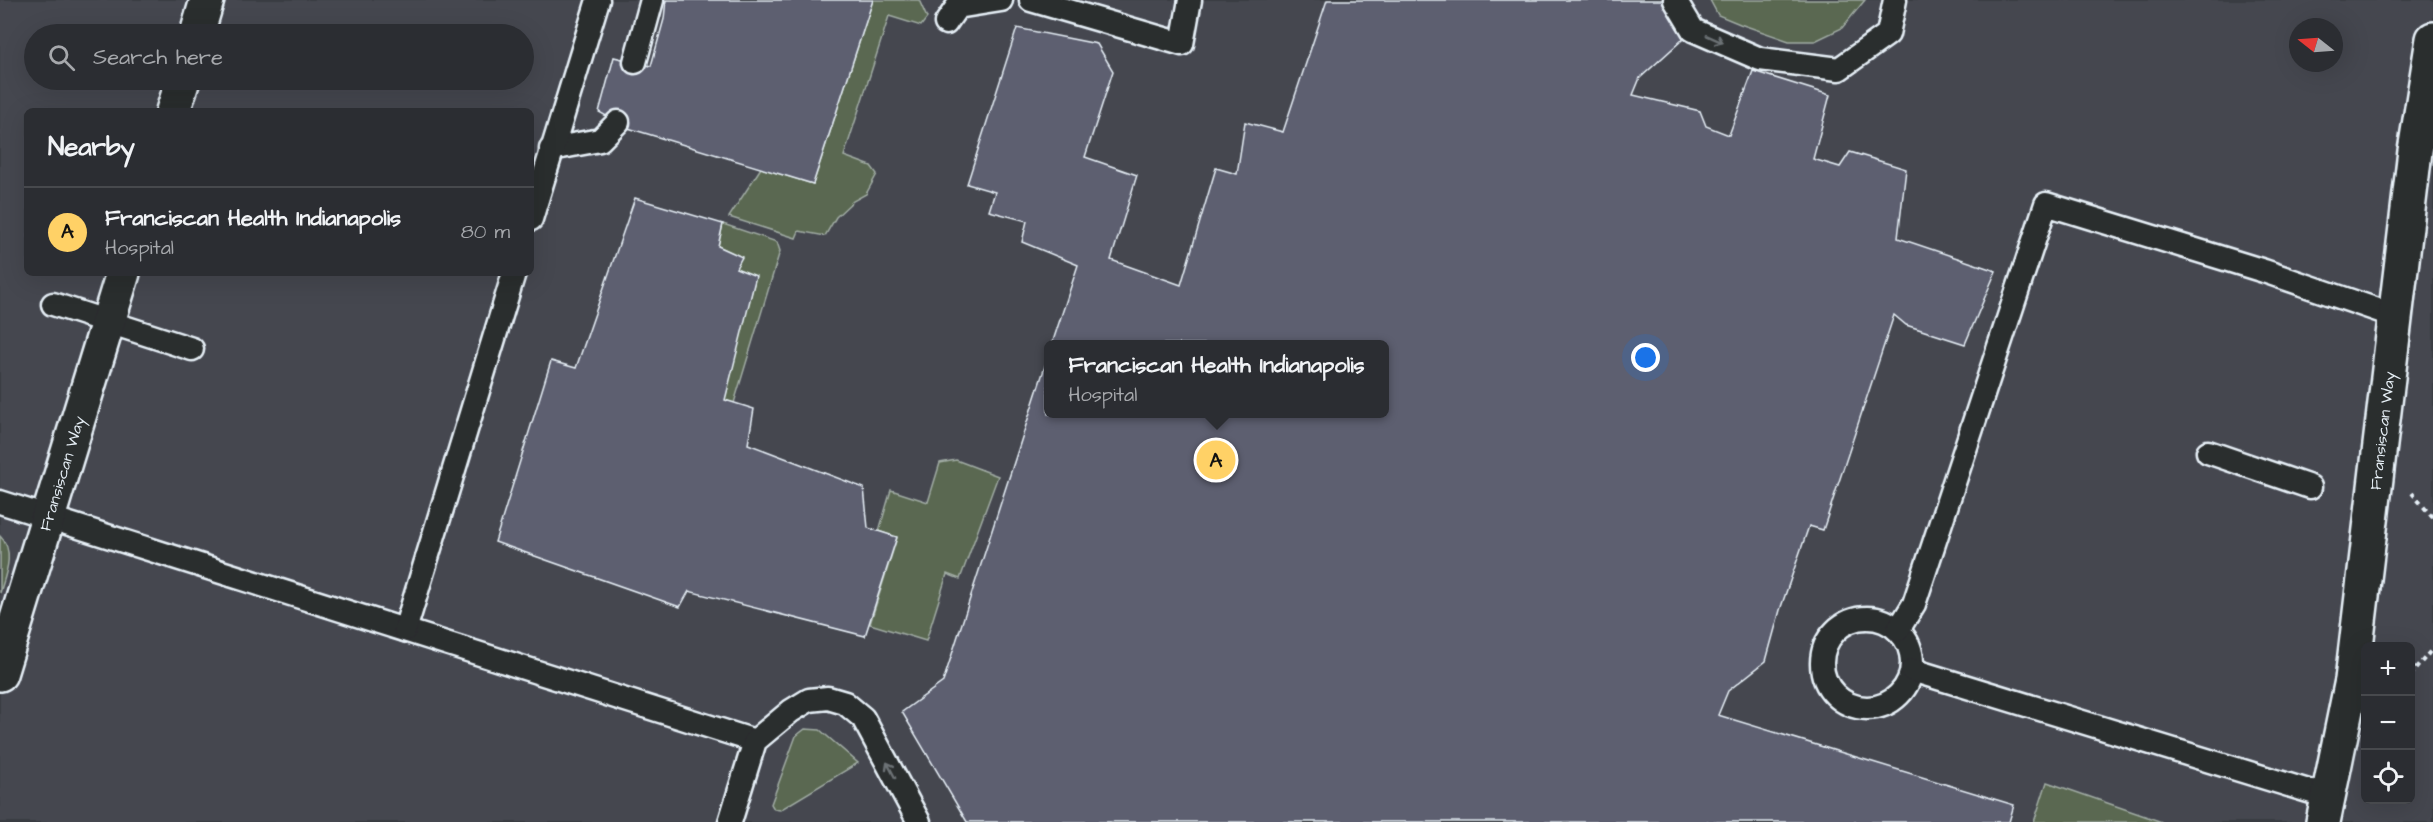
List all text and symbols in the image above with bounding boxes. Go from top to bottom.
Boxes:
north arrow [2289,18,2343,72]
search box [24,24,534,90]
one-way arrow [1705,34,1723,46]
icon: search [45,41,78,74]
text: Search here [93,42,223,73]
text: Nearby [48,129,135,165]
text: Franciscan Health Indianapolis [105,203,401,234]
text: A [61,218,74,246]
text: 80 m [461,218,510,246]
text: Hospital [105,234,174,262]
popup [1044,340,1389,418]
your location [1631,343,1660,372]
text: Franciscan Health Indianapolis [1068,350,1365,381]
street label: Fransiscan Way [2365,370,2402,491]
text: Hospital [1068,381,1137,409]
street label: Fransiscan Way [35,413,92,534]
pin: A [1196,438,1236,482]
map controls [2361,642,2415,804]
button: + [2361,642,2415,696]
button: − [2361,696,2415,750]
button: locate [2361,750,2415,804]
one-way arrow [885,762,896,780]

